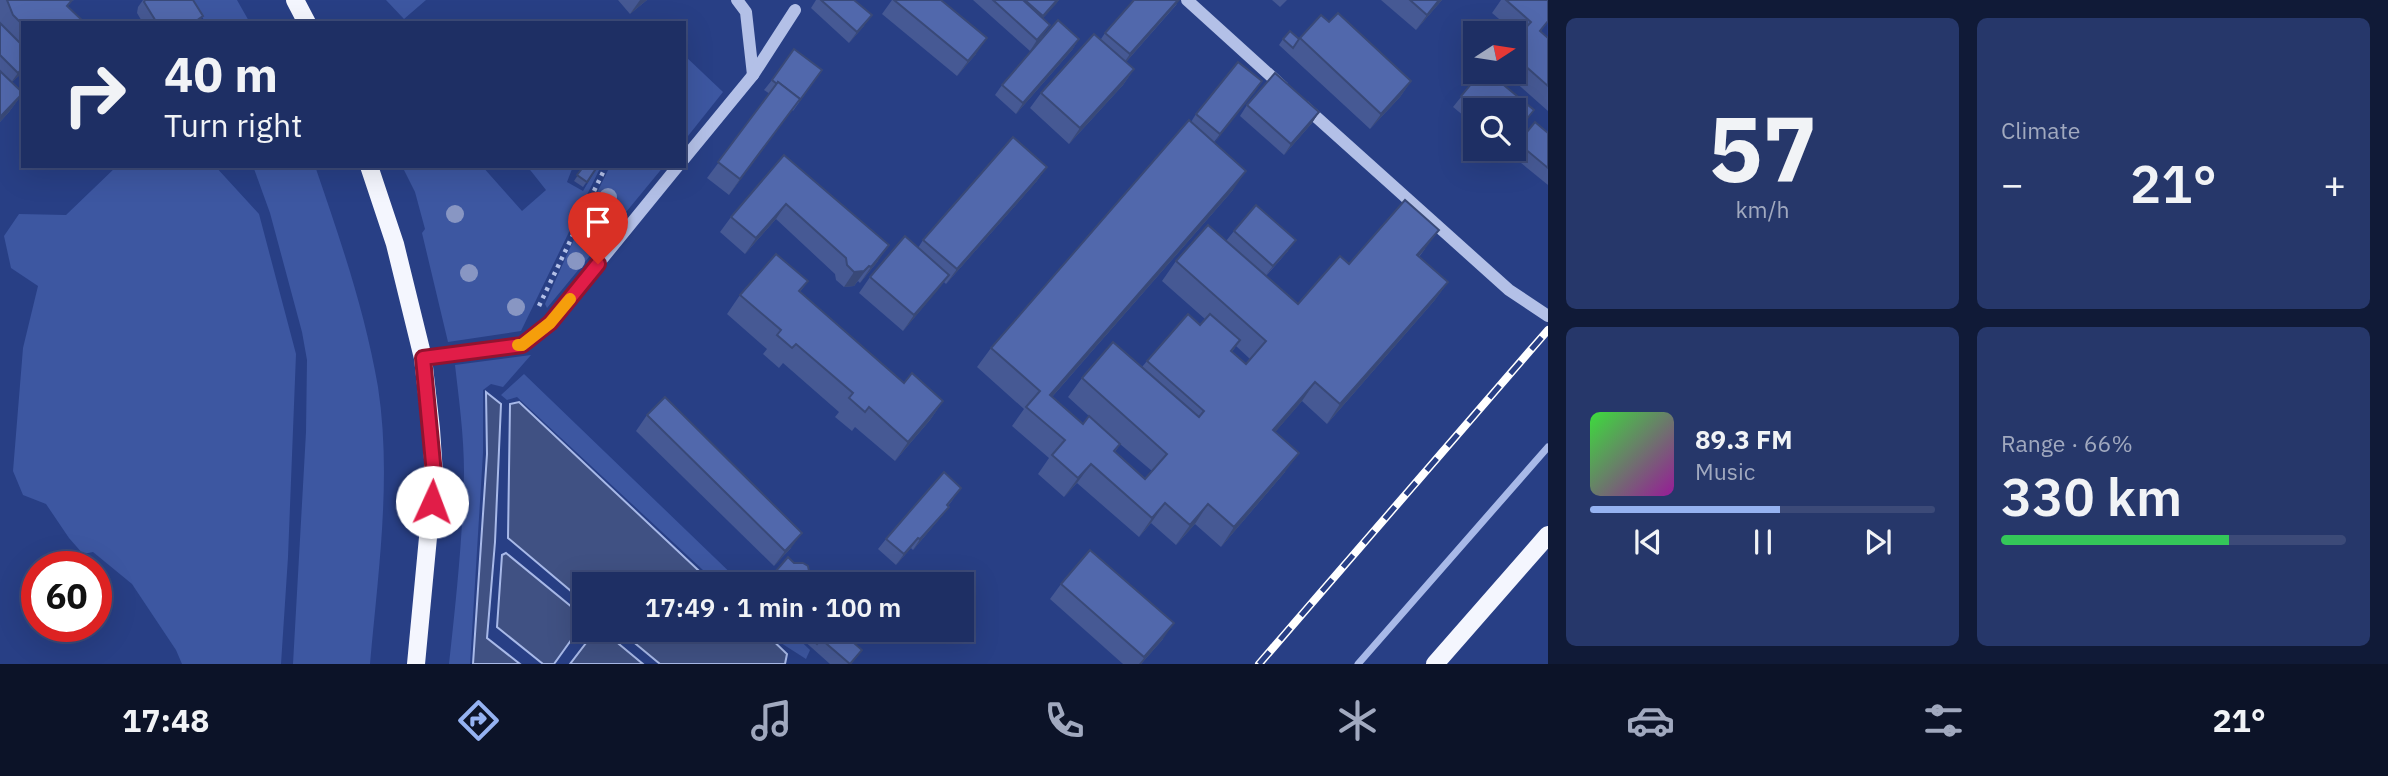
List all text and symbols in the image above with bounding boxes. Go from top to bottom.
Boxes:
north arrow [1463,21,1526,84]
map controls [1463,21,1526,161]
text: 40 m [164,42,278,105]
icon: right [49,49,140,140]
text: 57 [1708,89,1817,207]
button: search [1463,98,1526,161]
text: Turn right [164,104,302,146]
text: Climate [2001,115,2080,145]
text: 21° [2130,150,2217,217]
text: − [2001,159,2024,208]
text: + [2323,159,2346,208]
pin [568,192,628,264]
text: km/h [1735,194,1790,224]
icon: arrive [579,203,617,241]
text: 89.3 FM [1695,422,1793,456]
text: Range · 66% [2001,428,2133,458]
text: Music [1695,456,1755,486]
text: 330 km [2001,463,2182,530]
position arrow [395,465,469,539]
icon: previous [1629,523,1667,561]
icon: pause [1744,523,1782,561]
icon: next [1859,523,1897,561]
speed limit sign: 60 [21,551,112,642]
text: 17:49 · 1 min · 100 m [645,590,901,624]
icon: directions [454,696,503,745]
icon: music [747,696,796,745]
icon: phone [1040,696,1089,745]
icon: climate [1333,696,1382,745]
icon: car [1626,696,1675,745]
icon: filters [1919,696,1968,745]
text: 17:48 [122,699,209,741]
text: 21° [2212,699,2266,741]

